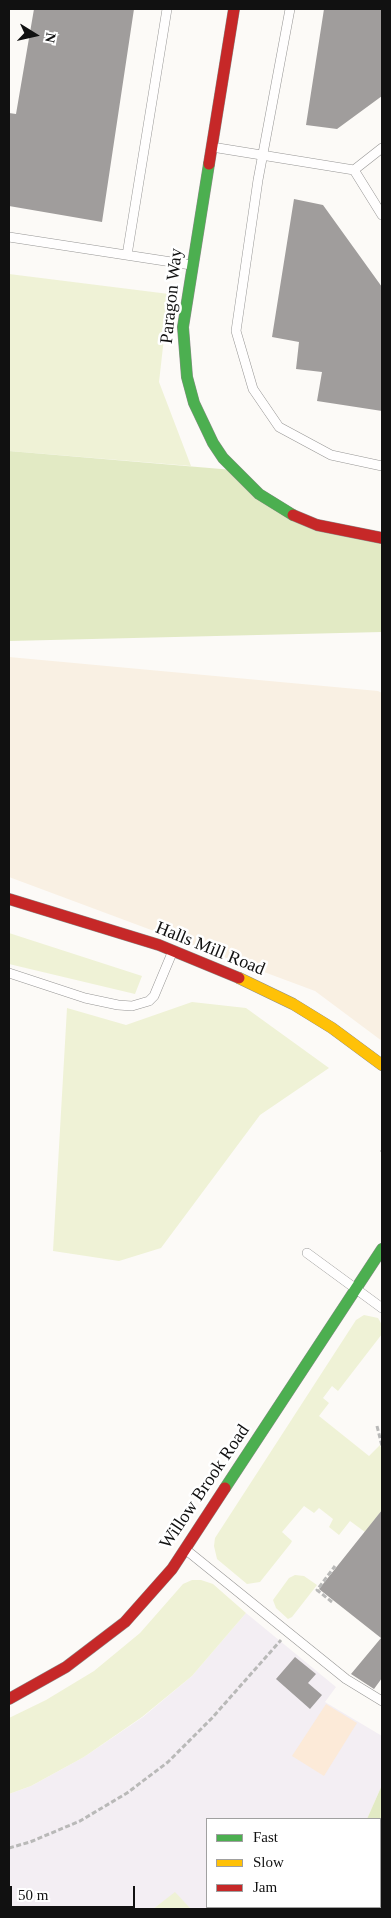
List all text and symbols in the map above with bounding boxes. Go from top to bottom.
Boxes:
north arrow [10,10,60,60]
text: N [42,31,59,44]
street label: Paragon Way [156,247,188,345]
street label: Halls Mill Road [152,917,268,981]
street label: Willow Brook Road [155,1421,255,1553]
legend [206,1818,381,1908]
text: Fast [253,1829,278,1845]
text: Slow [253,1854,284,1870]
scale bar [12,1876,138,1908]
text: Jam [253,1879,277,1895]
text: 50 m [18,1887,48,1903]

